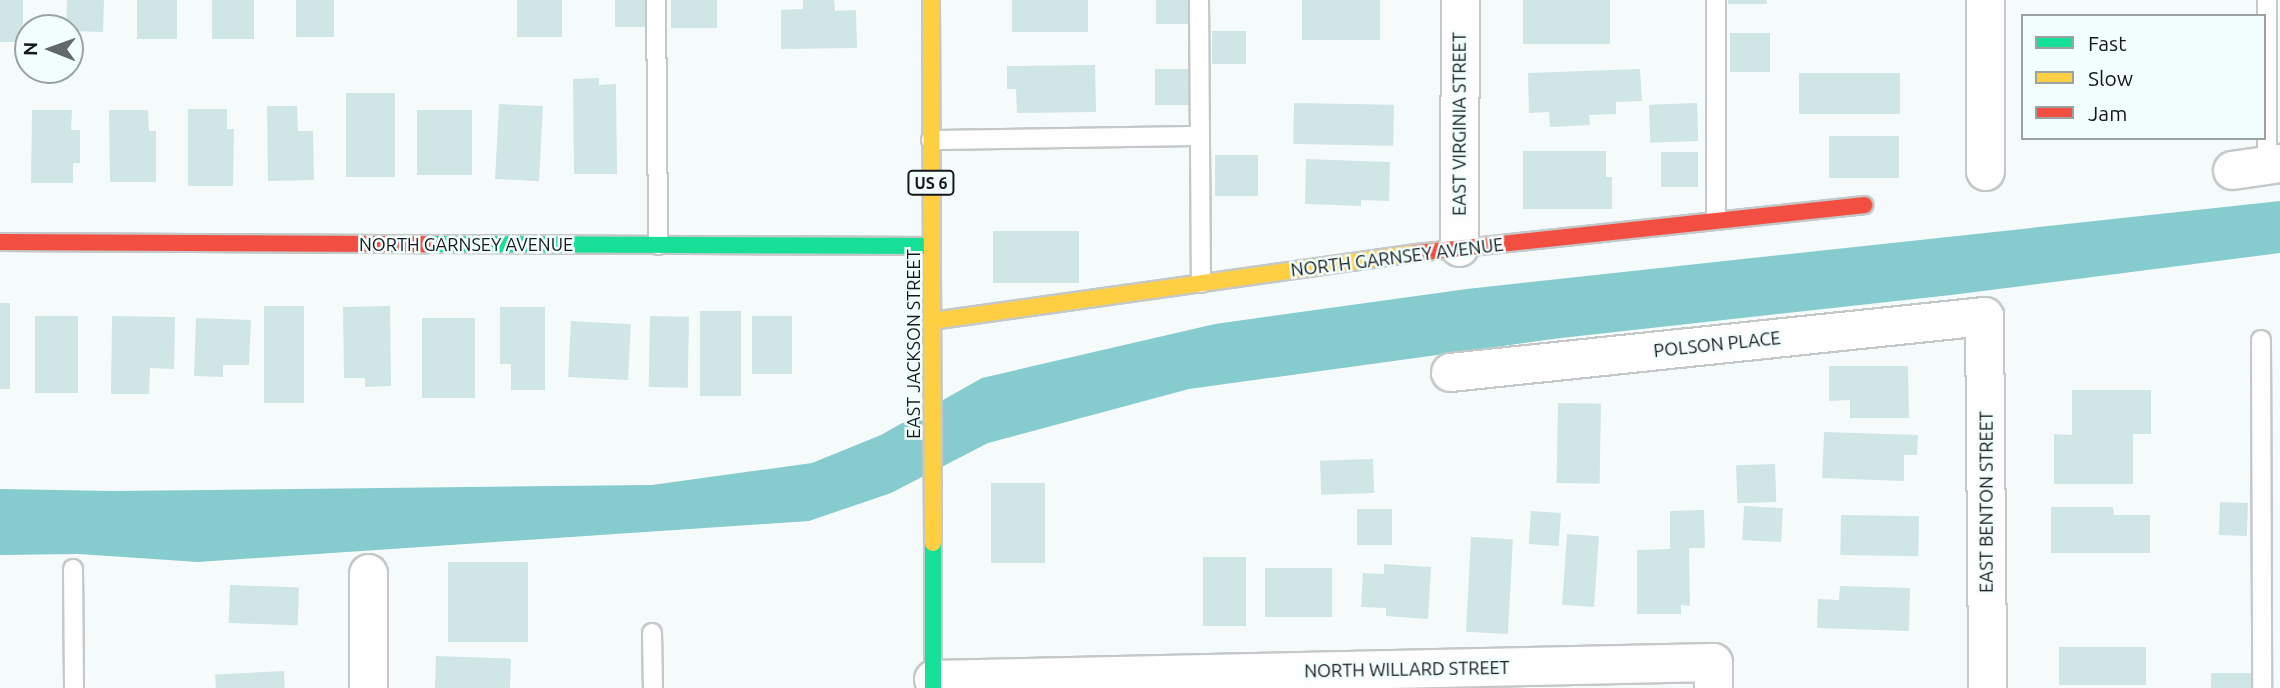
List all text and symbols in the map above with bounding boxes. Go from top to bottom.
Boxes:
north arrow [14,14,84,84]
legend [2021,14,2266,140]
text: Fast [2088,31,2126,55]
street label: EAST VIRGINIA STREET [1448,32,1470,216]
text: N [19,41,41,56]
text: Slow [2088,66,2133,90]
text: Jam [2088,101,2127,125]
road number: US 6 [906,170,956,196]
street label: NORTH GARNSEY AVENUE [359,233,573,255]
street label: NORTH GARNSEY AVENUE [1289,233,1505,281]
street label: EAST JACKSON STREET [902,249,924,439]
street label: POLSON PLACE [1652,327,1782,361]
street label: EAST BENTON STREET [1975,411,1997,593]
street label: NORTH WILLARD STREET [1304,656,1510,682]

